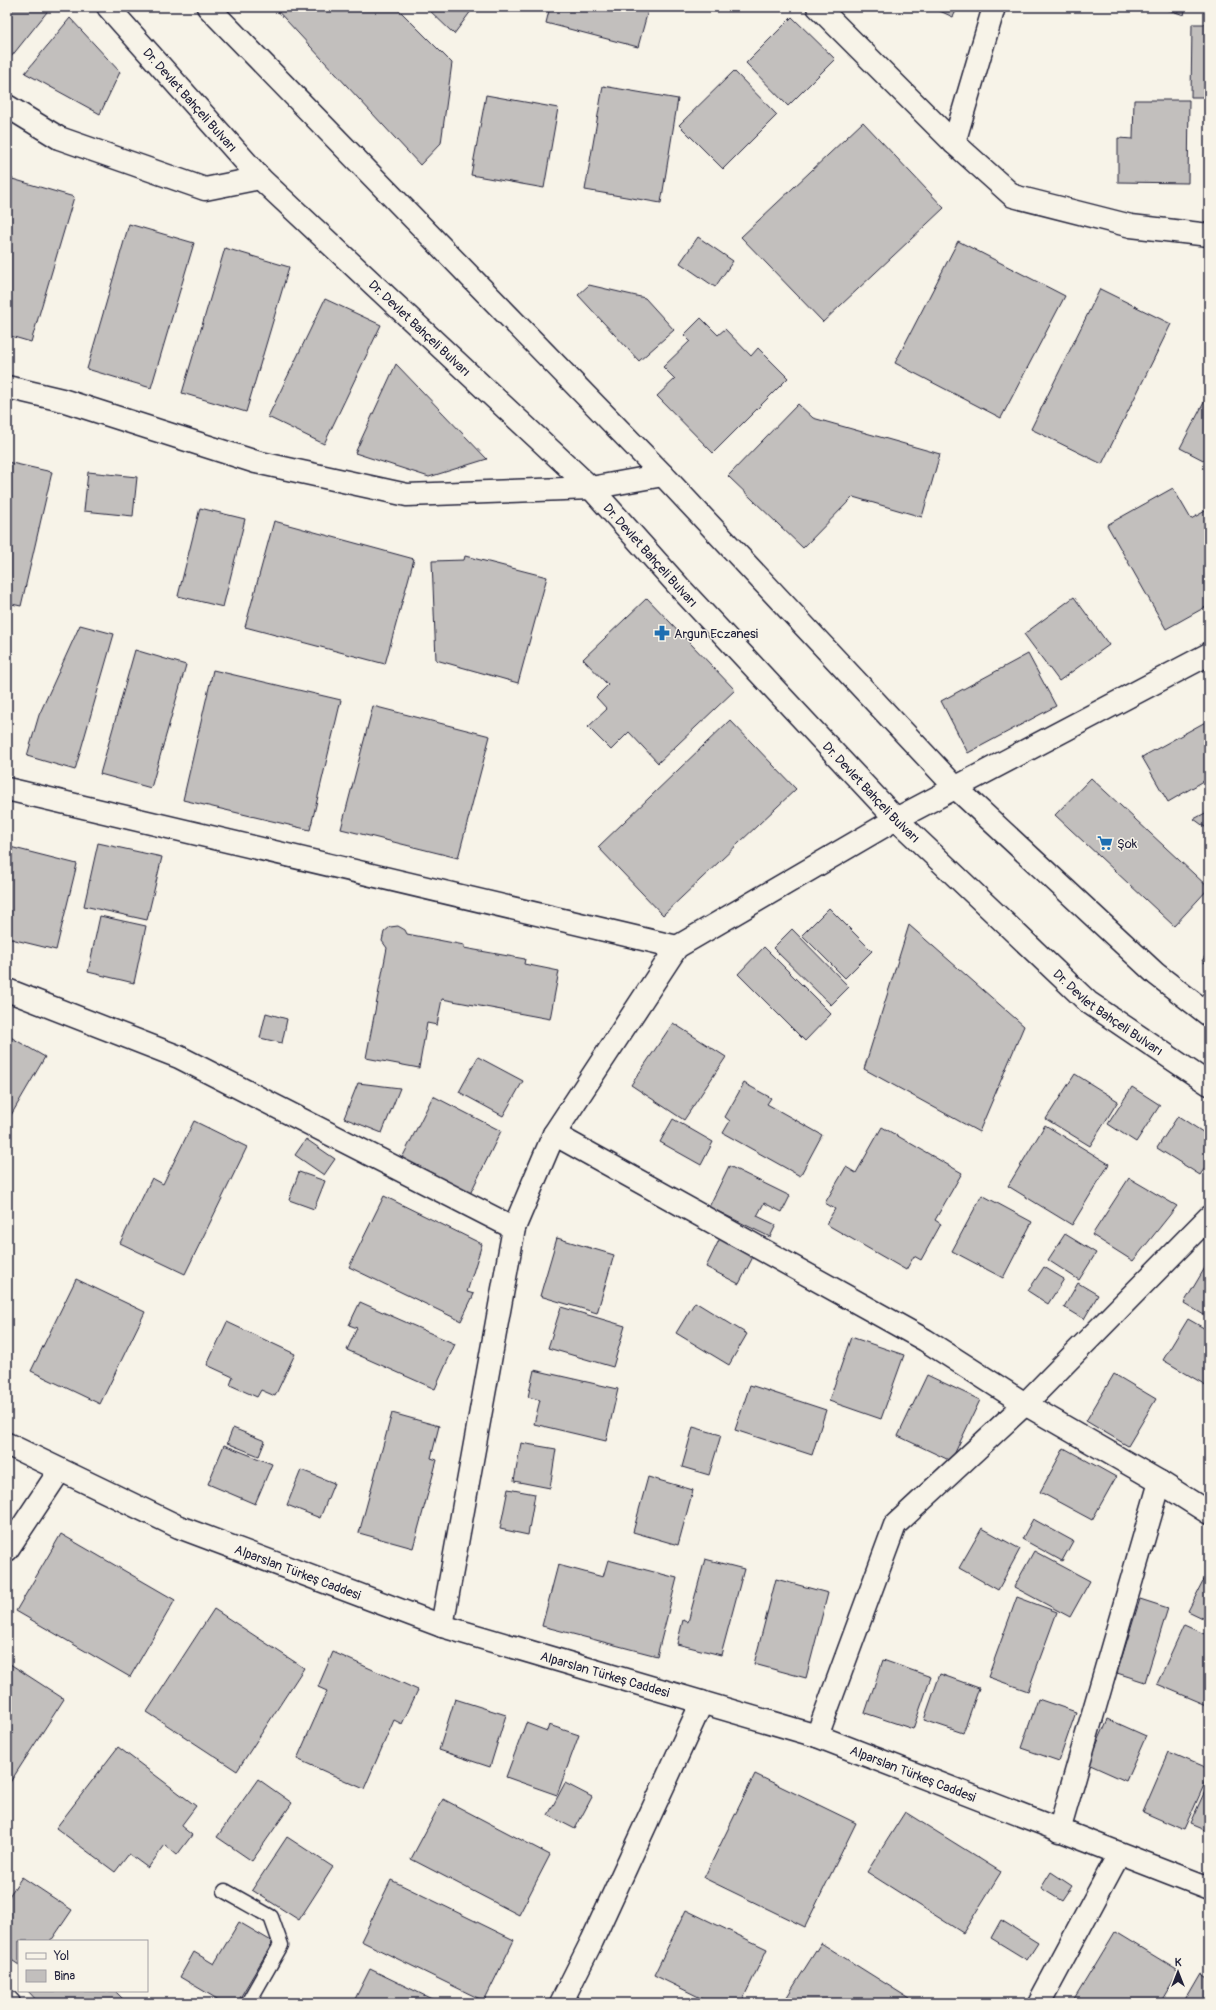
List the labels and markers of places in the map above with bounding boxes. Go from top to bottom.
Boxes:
pharmacy icon: Argun Eczanesi [653,624,671,642]
place label: Argun Eczanesi [674,626,758,642]
supermarket icon: Şok [1096,834,1114,852]
place label: Şok [1117,836,1138,852]

